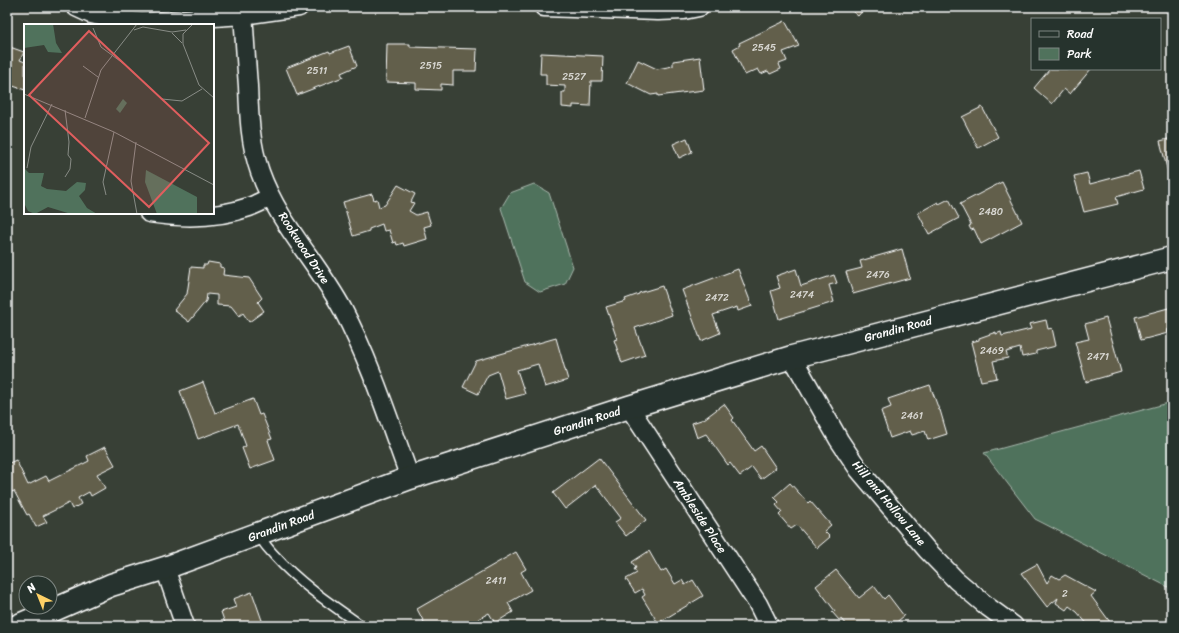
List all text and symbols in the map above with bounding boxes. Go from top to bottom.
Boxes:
legend [1031,18,1161,70]
text: Road [1067,23,1094,45]
inset map [24,24,214,214]
house number: 2545 [752,39,776,57]
text: Park [1067,43,1092,65]
house number: 2515 [420,57,442,75]
house number: 2511 [307,62,327,80]
house number: 2527 [562,68,587,86]
house number: 2480 [979,203,1003,221]
street label: Rookwood Drive [272,207,336,289]
house number: 2476 [866,266,890,284]
house number: 2474 [790,286,814,304]
house number: 2472 [705,289,729,307]
street label: Grandin Road [861,309,935,349]
house number: 2469 [980,342,1004,360]
house number: 2471 [1087,348,1109,366]
street label: Grandin Road [550,400,624,442]
house number: 2461 [901,407,923,425]
street label: Hill and Hollow Lane [846,455,932,551]
street label: Ambleside Place [667,473,733,558]
street label: Grandin Road [244,504,318,548]
house number: 2411 [486,572,506,590]
north arrow [18,575,58,615]
text: N [22,578,41,598]
house number: 2 [1062,585,1068,603]

